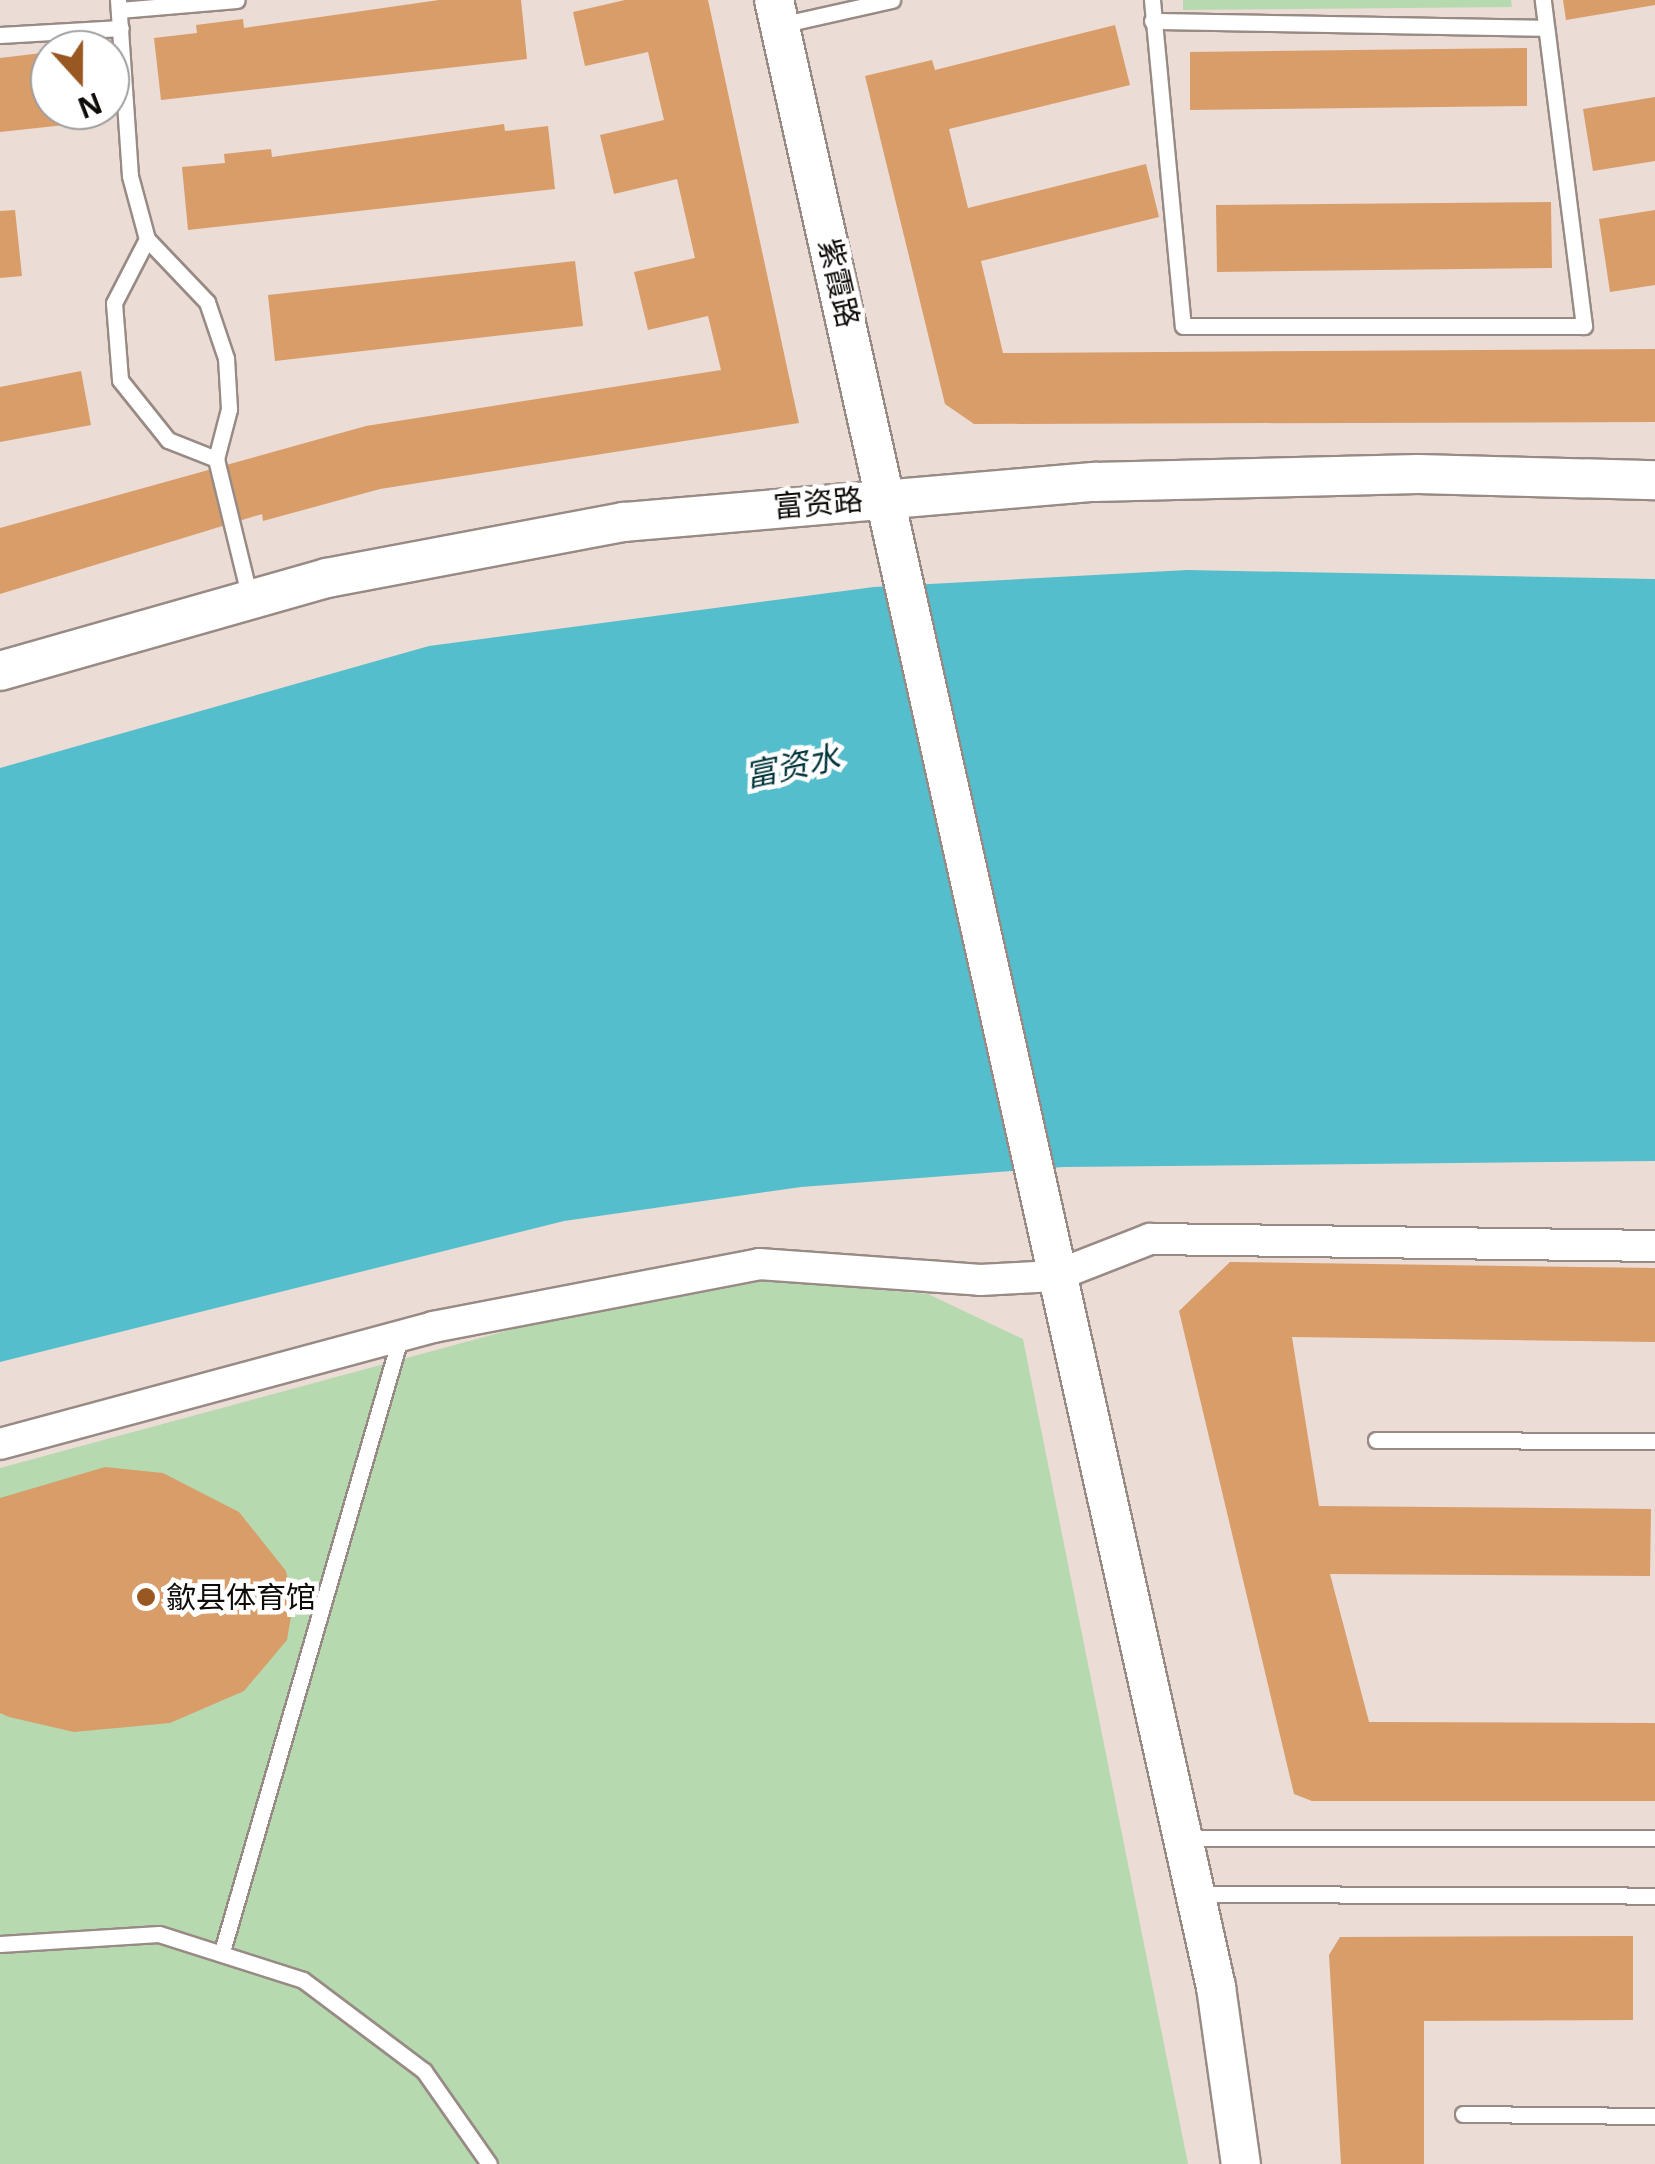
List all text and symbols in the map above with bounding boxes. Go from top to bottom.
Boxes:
north arrow [30,30,130,130]
text: N [73,84,107,128]
street label: 紫霞路 [811,235,867,331]
street label: 富资路 [772,481,864,525]
water label: 富资水 [741,737,843,795]
place label: 歙县体育馆 [166,1579,316,1615]
marker: 歙县体育馆 [135,1586,157,1608]

